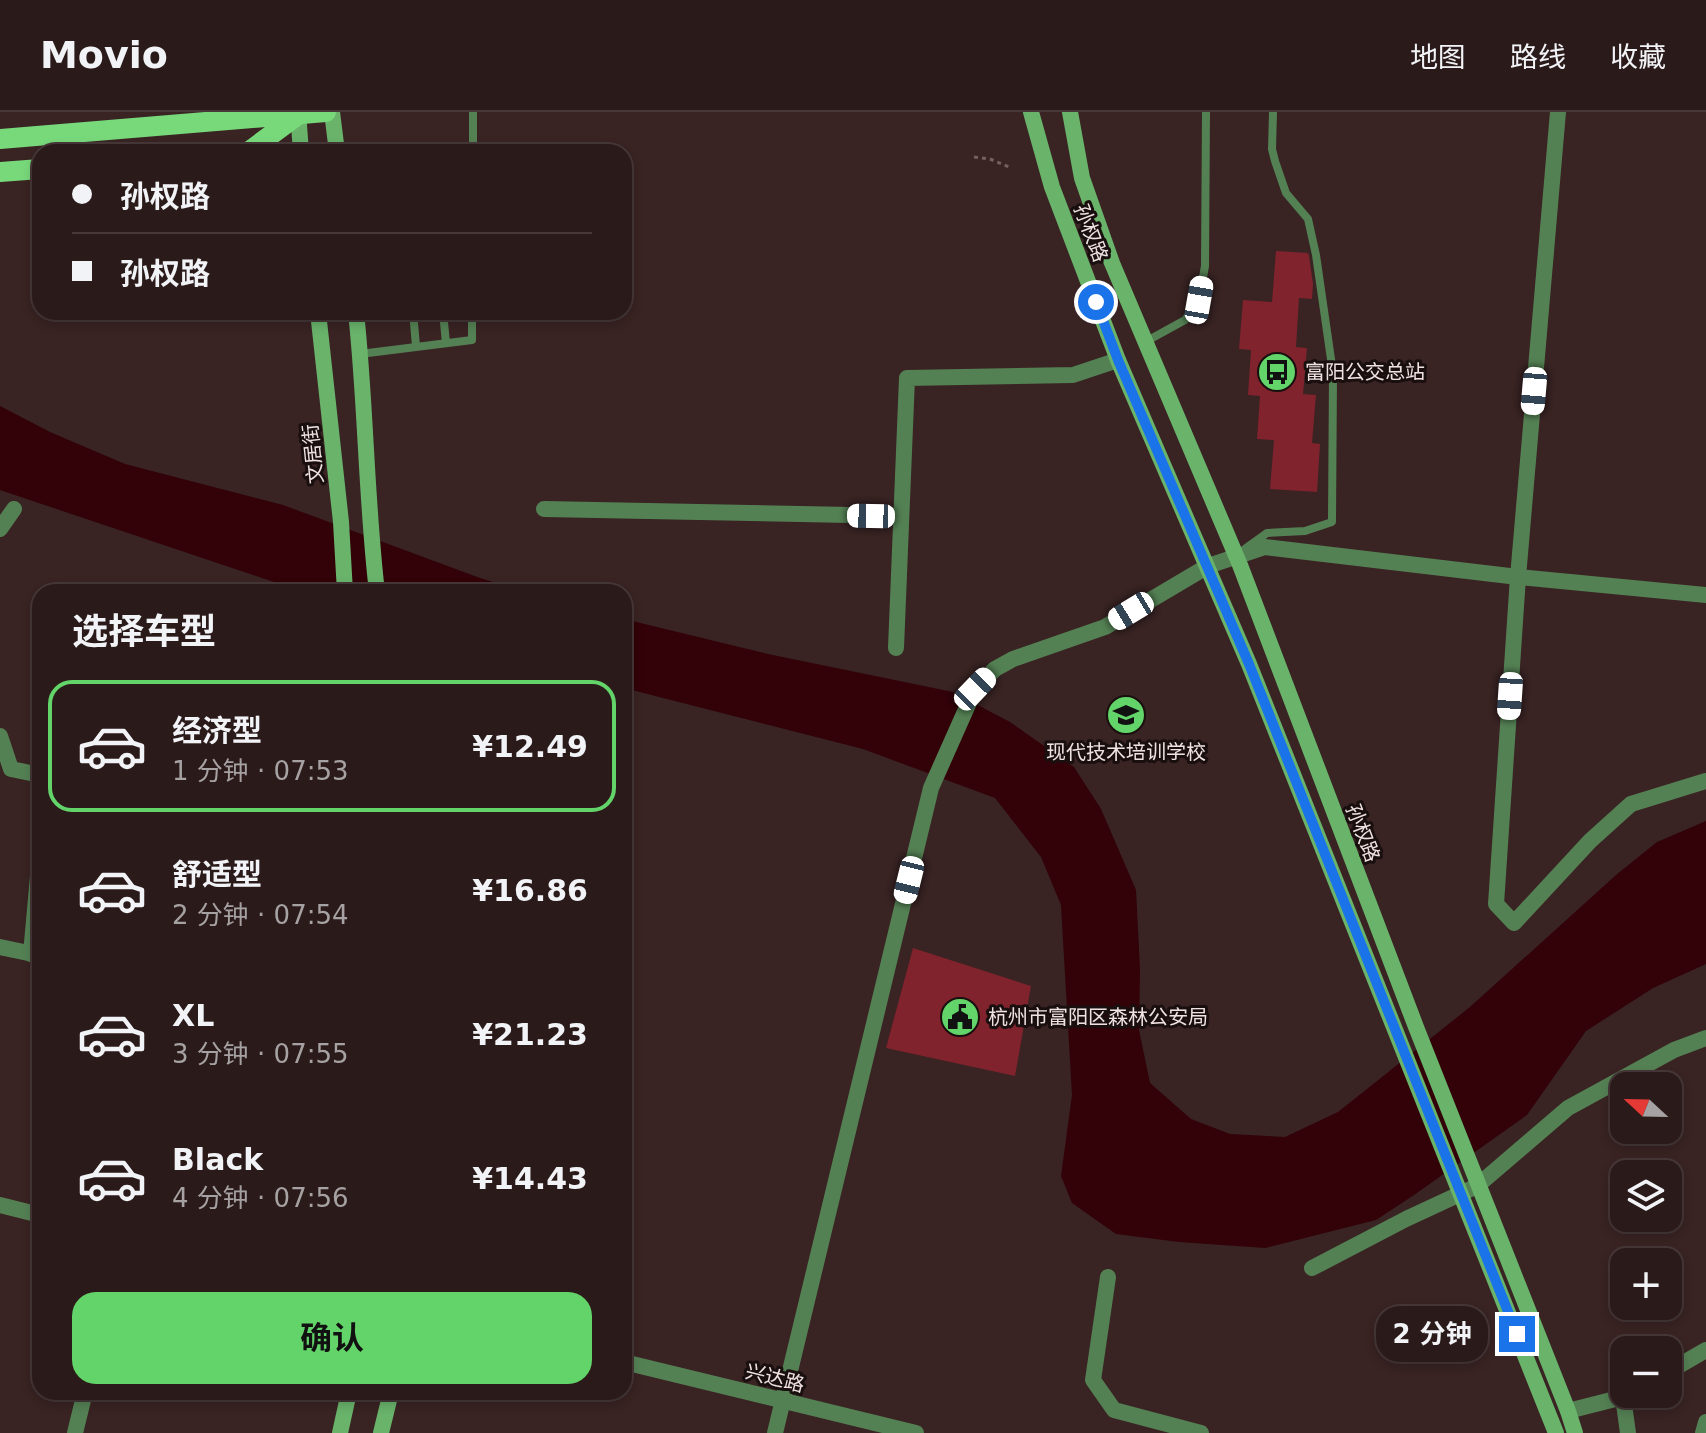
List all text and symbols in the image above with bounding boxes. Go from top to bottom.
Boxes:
text: Movio [40,33,168,77]
text: 地图 [1410,41,1466,74]
text: 路线 [1510,41,1566,74]
text: 收藏 [1610,41,1666,74]
text: 孙权路 [120,179,210,214]
street label: 孙权路 [1069,201,1113,265]
text: 孙权路 [120,256,210,291]
car [1183,274,1215,326]
route start [1078,284,1114,320]
bus stop icon: 富阳公交总站 [1256,351,1298,393]
place label: 富阳公交总站 [1305,360,1425,384]
car [1520,366,1548,416]
street label: 文居街 [298,423,328,485]
car [847,504,895,528]
car [1104,588,1158,634]
text: 选择车型 [72,611,216,652]
car [950,663,1000,715]
car [1496,671,1524,721]
school or university icon: 现代技术培训学校 [1105,694,1147,736]
icon: car [76,710,148,782]
text: 经济型 [172,713,262,748]
text: ¥12.49 [472,729,588,764]
place label: 现代技术培训学校 [1046,740,1206,764]
text: 1 分钟 · 07:53 [172,756,349,786]
street label: 孙权路 [1341,801,1385,865]
icon: car [76,854,148,926]
car [892,854,926,906]
text: 舒适型 [172,857,262,892]
text: ¥16.86 [472,873,588,908]
text: 2 分钟 · 07:54 [172,900,349,930]
public building icon: 杭州市富阳区森林公安局 [939,996,981,1038]
icon: car [76,998,148,1070]
text: XL [172,998,214,1033]
place label: 杭州市富阳区森林公安局 [988,1005,1208,1029]
text: ¥21.23 [472,1017,588,1052]
text: 3 分钟 · 07:55 [172,1039,349,1069]
north arrow [1610,1072,1682,1144]
map controls [1610,1072,1682,1408]
icon: car [76,1142,148,1214]
text: Black [172,1142,263,1177]
button: layers [1610,1160,1682,1232]
text: ¥14.43 [472,1161,588,1196]
text: 4 分钟 · 07:56 [172,1183,349,1213]
button: + [1610,1248,1682,1320]
button: 确认 [72,1292,592,1384]
callout: 2 分钟 [1377,1306,1489,1362]
route end [1499,1316,1535,1352]
text: 2 分钟 [1392,1319,1472,1349]
button: − [1610,1336,1682,1408]
street label: 兴达路 [743,1359,807,1397]

